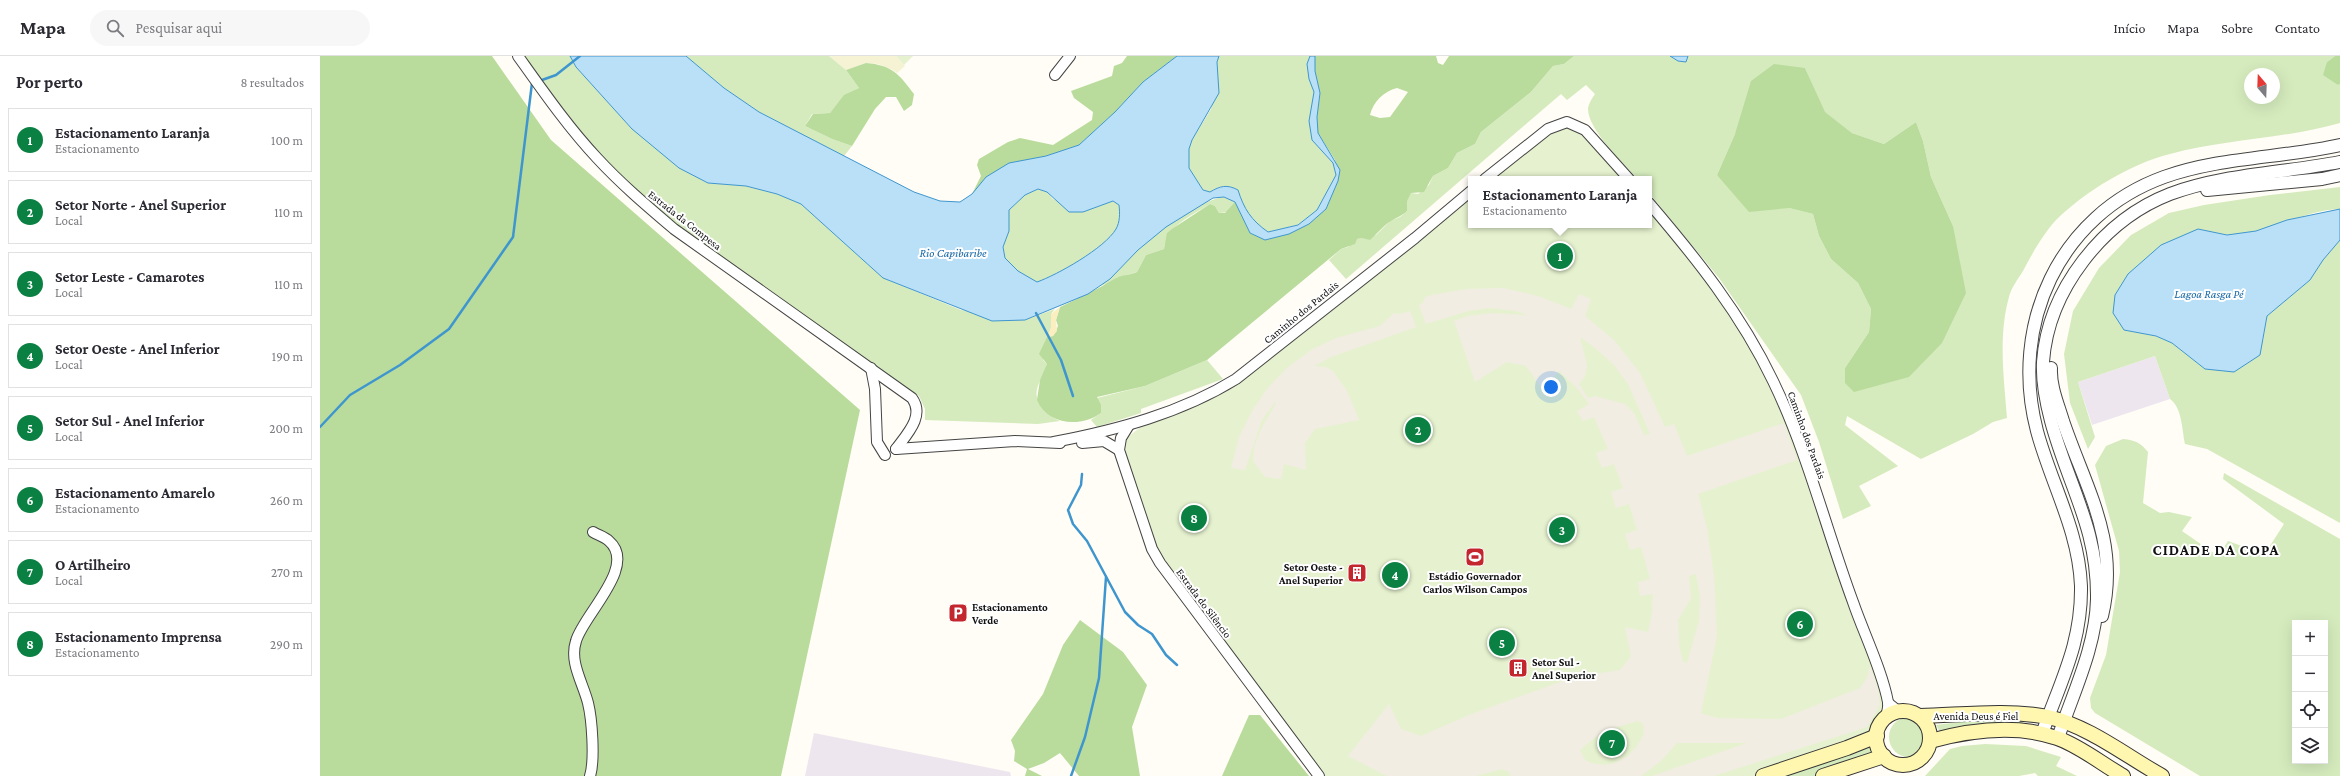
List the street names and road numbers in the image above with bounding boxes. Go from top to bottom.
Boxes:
street label: Estrada da Compesa [645,188,724,253]
street label: Caminho dos Pardais [1261,278,1341,346]
street label: Caminho dos Pardais [1786,390,1828,480]
street label: Estrada do Silêncio [1174,566,1234,640]
street label: Avenida Deus é Fiel [1934,710,2019,722]

